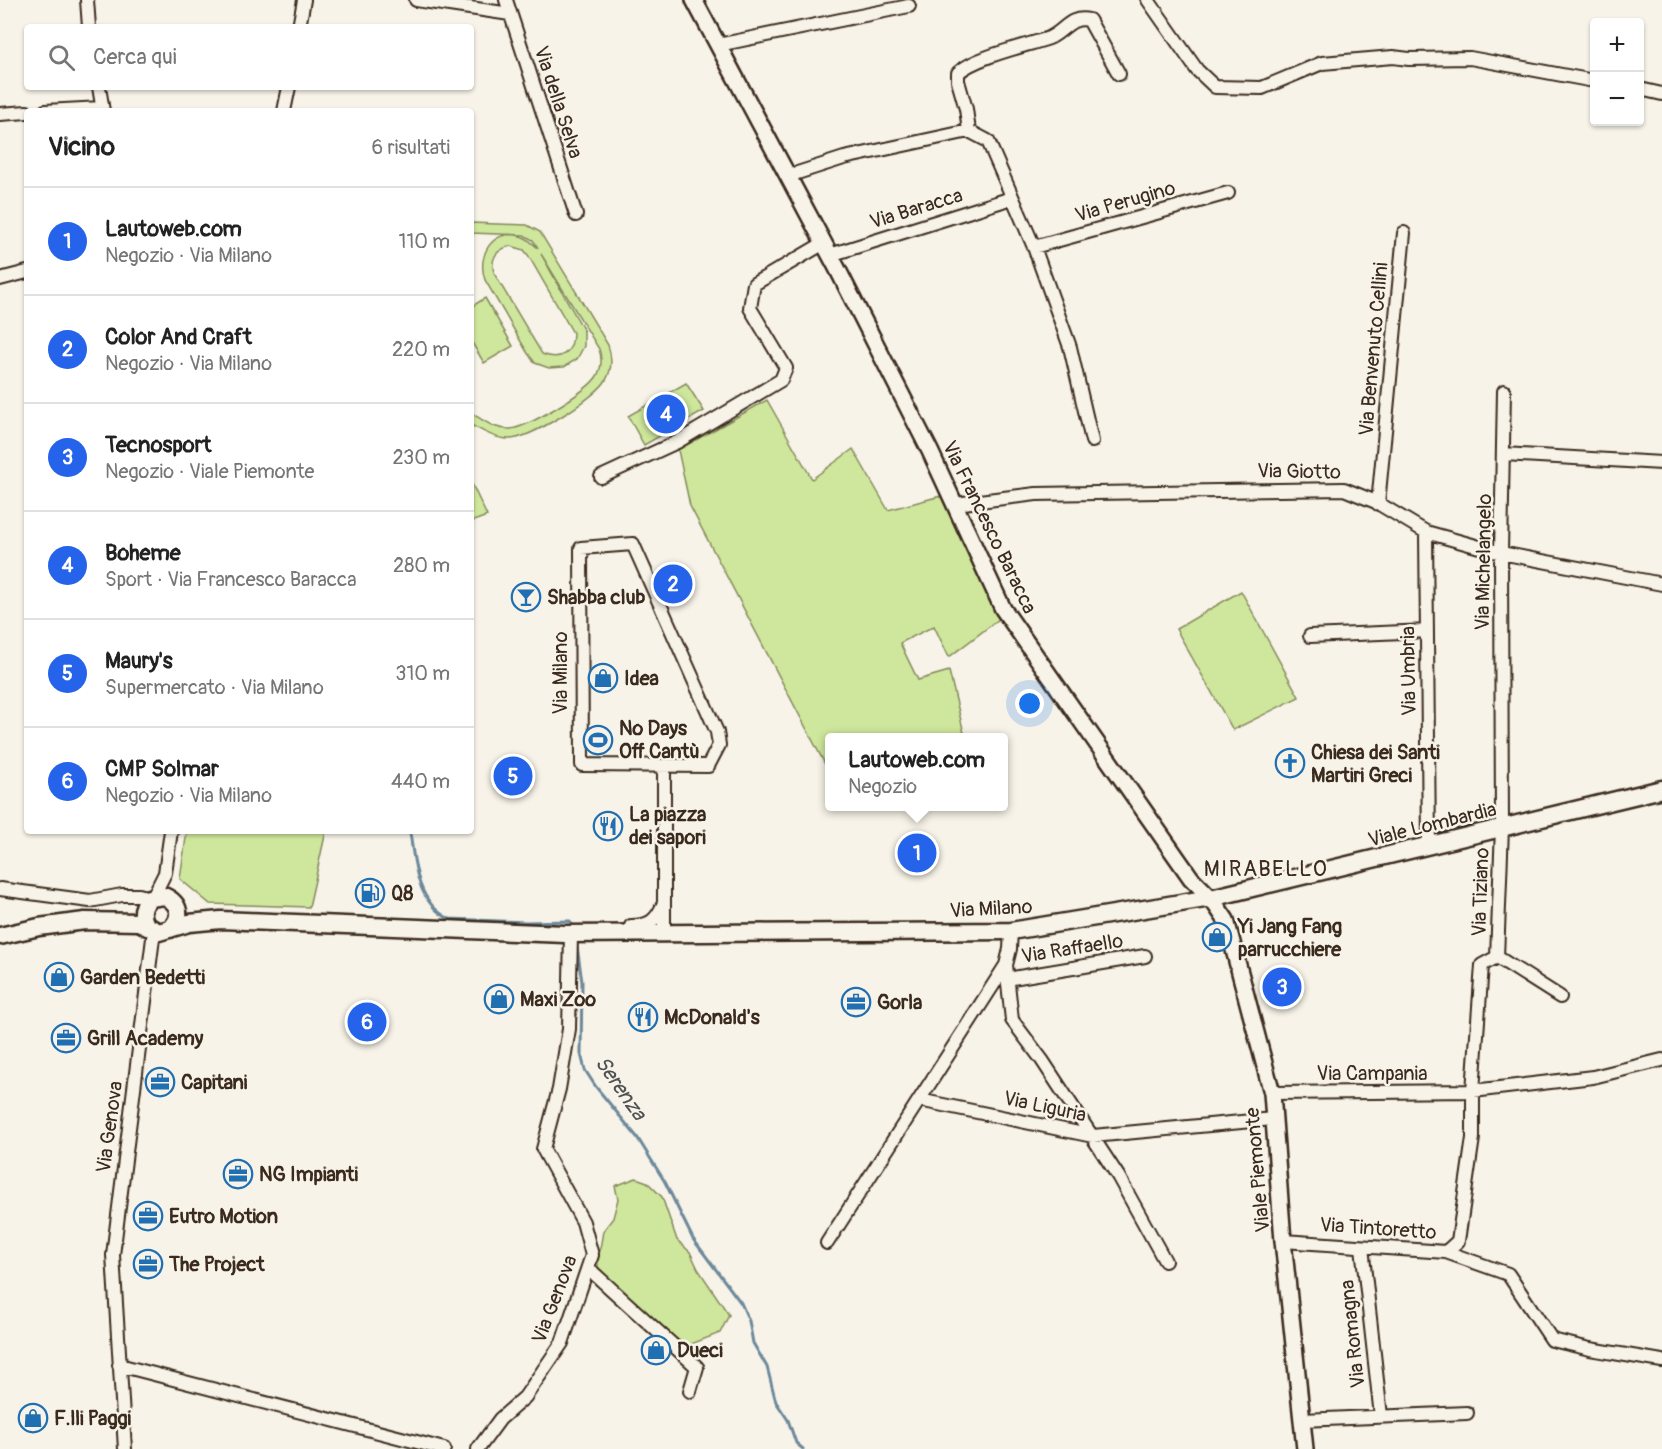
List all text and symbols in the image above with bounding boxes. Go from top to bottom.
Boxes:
map controls [1590,18,1644,126]
button: + [1590,18,1644,72]
search box [24,24,474,90]
icon: search [45,41,78,74]
text: Cerca qui [93,43,177,71]
street label: Via della Selva [529,43,588,162]
button: − [1590,72,1644,126]
text: Vicino [48,131,115,163]
text: 6 risultati [372,135,450,160]
street label: Via Perugino [1072,175,1178,228]
street label: Via Baracca [867,183,966,234]
text: Lautoweb.com [105,215,242,243]
text: 1 [64,229,71,254]
text: 110 m [399,229,450,254]
text: Negozio · Via Milano [105,243,272,268]
street label: Via Benvenuto Cellini [1353,261,1394,437]
text: Color And Craft [105,323,252,351]
text: 2 [62,337,73,362]
text: 220 m [392,337,450,362]
text: Negozio · Via Milano [105,351,272,376]
pin: 4 [646,392,686,436]
text: Tecnosport [105,431,211,459]
street label: Via Francesco Baracca [937,437,1042,618]
text: 3 [62,445,73,470]
text: 230 m [393,445,450,470]
street label: Via Giotto [1257,458,1341,485]
text: Negozio · Viale Piemonte [105,459,314,484]
street label: Via Michelangelo [1470,493,1497,631]
text: Boheme [105,539,181,567]
text: 4 [62,553,73,578]
text: 280 m [393,553,450,578]
pin: 2 [654,562,692,606]
text: Sport · Via Francesco Baracca [105,567,356,592]
bar icon: Shabba club [510,581,542,613]
place label: Shabba club [547,585,646,610]
street label: Via Umbria [1395,626,1422,716]
street label: Via Milano [548,631,573,715]
text: Maury's [105,647,173,675]
text: 5 [62,661,73,686]
text: 310 m [395,661,450,686]
shop icon: Idea [587,662,619,694]
place label: Idea [624,666,659,691]
text: Supermercato · Via Milano [105,675,324,700]
your location [1015,689,1044,718]
place label: No Days Off Cantù [619,716,700,764]
sports icon: No Days Off Cantù [582,724,614,756]
popup [825,733,1008,811]
place label: Chiesa dei Santi Martiri Greci [1311,740,1440,788]
text: Lautoweb.com [848,746,985,774]
church icon: Chiesa dei Santi Martiri Greci [1274,747,1306,779]
pin: 5 [494,754,532,798]
text: CMP Solmar [105,755,219,783]
text: 6 [62,769,73,794]
text: 440 m [391,769,450,794]
text: Negozio [848,774,917,799]
text: Negozio · Via Milano [105,783,272,808]
street label: Viale Lombardia [1365,796,1499,853]
place label: La piazza dei sapori [629,802,706,850]
restaurant icon: La piazza dei sapori [592,810,624,842]
pin: 1 [898,830,936,876]
street label: Via Tiziano [1466,847,1495,937]
district label: MIRABELLO [1204,855,1328,883]
fuel station icon: Q8 [354,877,386,909]
place label: Q8 [391,881,413,906]
street label: Via Milano [949,894,1033,923]
place label: Yi Jang Fang parrucchiere [1237,914,1342,962]
shop icon: Yi Jang Fang parrucchiere [1201,921,1233,953]
street label: Via Raffaello [1019,928,1125,969]
shop icon: Garden Bedetti [43,961,75,993]
pin: 3 [1262,964,1302,1010]
place label: Garden Bedetti [80,965,206,990]
shop icon: Maxi Zoo [483,983,515,1015]
office icon: Gorla [840,986,872,1018]
place label: Maxi Zoo [520,987,596,1012]
place label: Gorla [877,990,922,1015]
pin: 6 [348,1000,386,1044]
restaurant icon: McDonald's [627,1001,659,1033]
place label: McDonald's [664,1005,760,1030]
office icon: Grill Academy [50,1022,82,1054]
place label: Grill Academy [87,1026,204,1051]
water label: Serenza [589,1051,653,1127]
street label: Via Campania [1317,1061,1427,1086]
office icon: Capitani [144,1066,176,1098]
place label: Capitani [181,1070,248,1095]
street label: Via Genova [91,1079,128,1175]
street label: Via Liguria [1001,1086,1089,1127]
street label: Viale Piemonte [1240,1106,1275,1234]
office icon: NG Impianti [222,1158,254,1190]
place label: NG Impianti [259,1162,358,1187]
office icon: Eutro Motion [132,1200,164,1232]
place label: Eutro Motion [169,1204,278,1229]
street label: Via Tintoretto [1319,1212,1437,1245]
office icon: The Project [132,1248,164,1280]
street label: Via Genova [526,1251,583,1347]
place label: The Project [168,1252,265,1277]
street label: Via Romagna [1334,1279,1371,1389]
shop icon: Dueci [640,1334,672,1366]
place label: Dueci [677,1338,723,1363]
shop icon: F.lli Paggi [17,1402,49,1434]
place label: F.lli Paggi [54,1406,131,1431]

